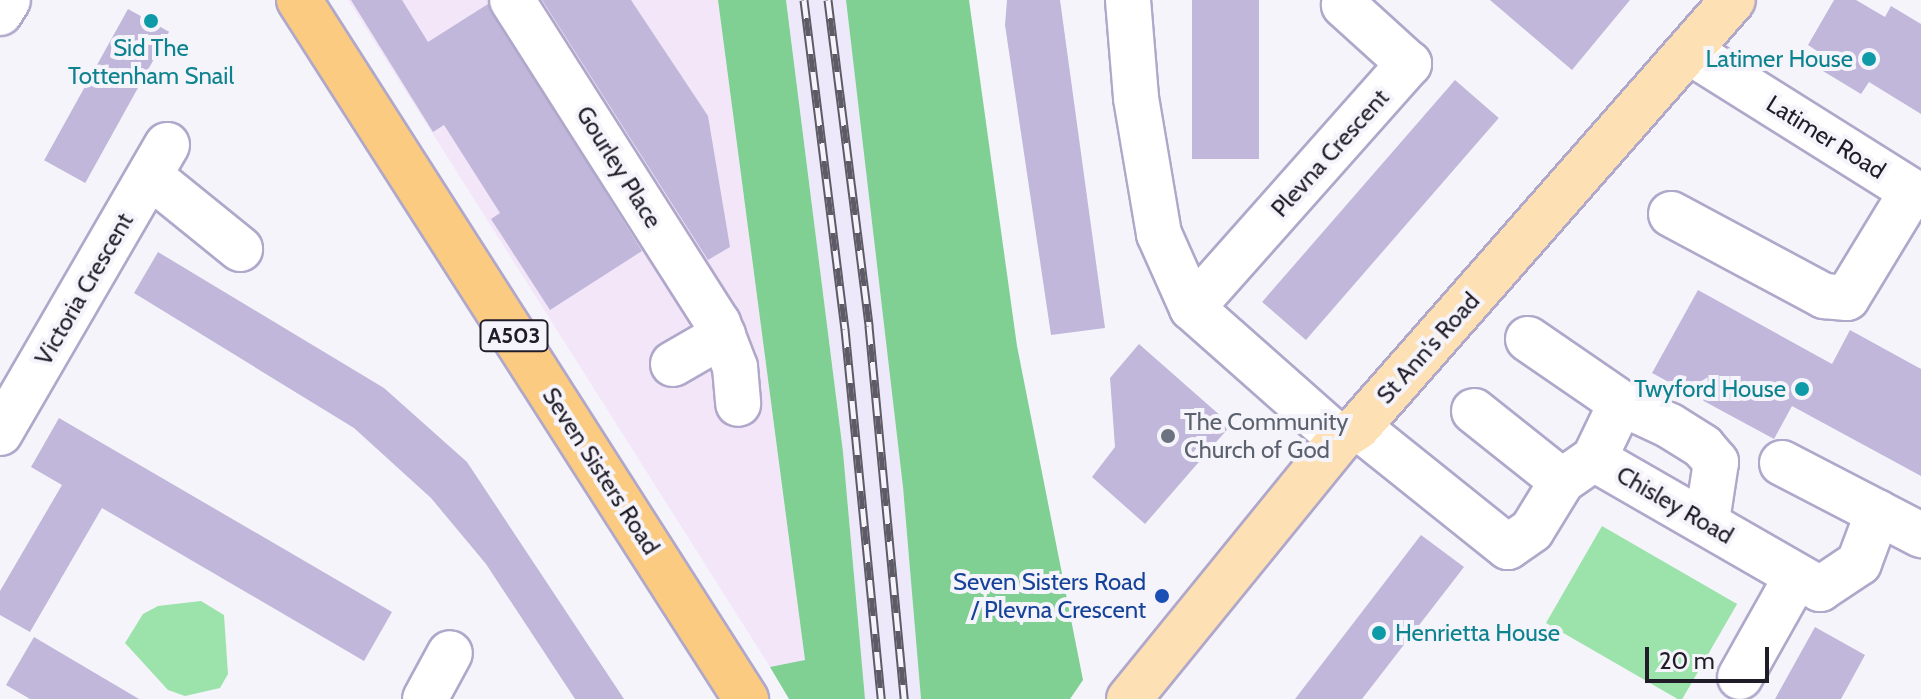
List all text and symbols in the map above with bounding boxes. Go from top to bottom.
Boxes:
marker: Sid The Tottenham Snail [142,12,160,30]
place label: Sid The Tottenham Snail [68,34,234,90]
place label: Latimer House [1706,45,1853,73]
marker: Latimer House [1860,50,1878,68]
street label: Plevna Crescent [1265,83,1395,223]
street label: Latimer Road [1761,89,1891,185]
street label: Gourley Place [570,101,668,233]
street label: Victoria Crescent [29,208,139,370]
street label: St Ann's Road [1371,287,1485,409]
road number: A503 [478,318,550,354]
place label: Twyford House [1634,375,1786,403]
marker: Twyford House [1793,380,1811,398]
street label: Seven Sisters Road [536,382,666,560]
place label: The Community Church of God [1184,408,1348,464]
marker: The Community Church of God [1159,427,1177,445]
street label: Chisley Road [1611,460,1739,550]
place label: Seven Sisters Road / Plevna Crescent [953,568,1146,624]
marker: Seven Sisters Road / Plevna Crescent [1153,587,1171,605]
place label: Henrietta House [1395,619,1560,647]
marker: Henrietta House [1370,624,1388,642]
scale bar [1649,631,1773,681]
text: 20 m [1659,646,1715,675]

